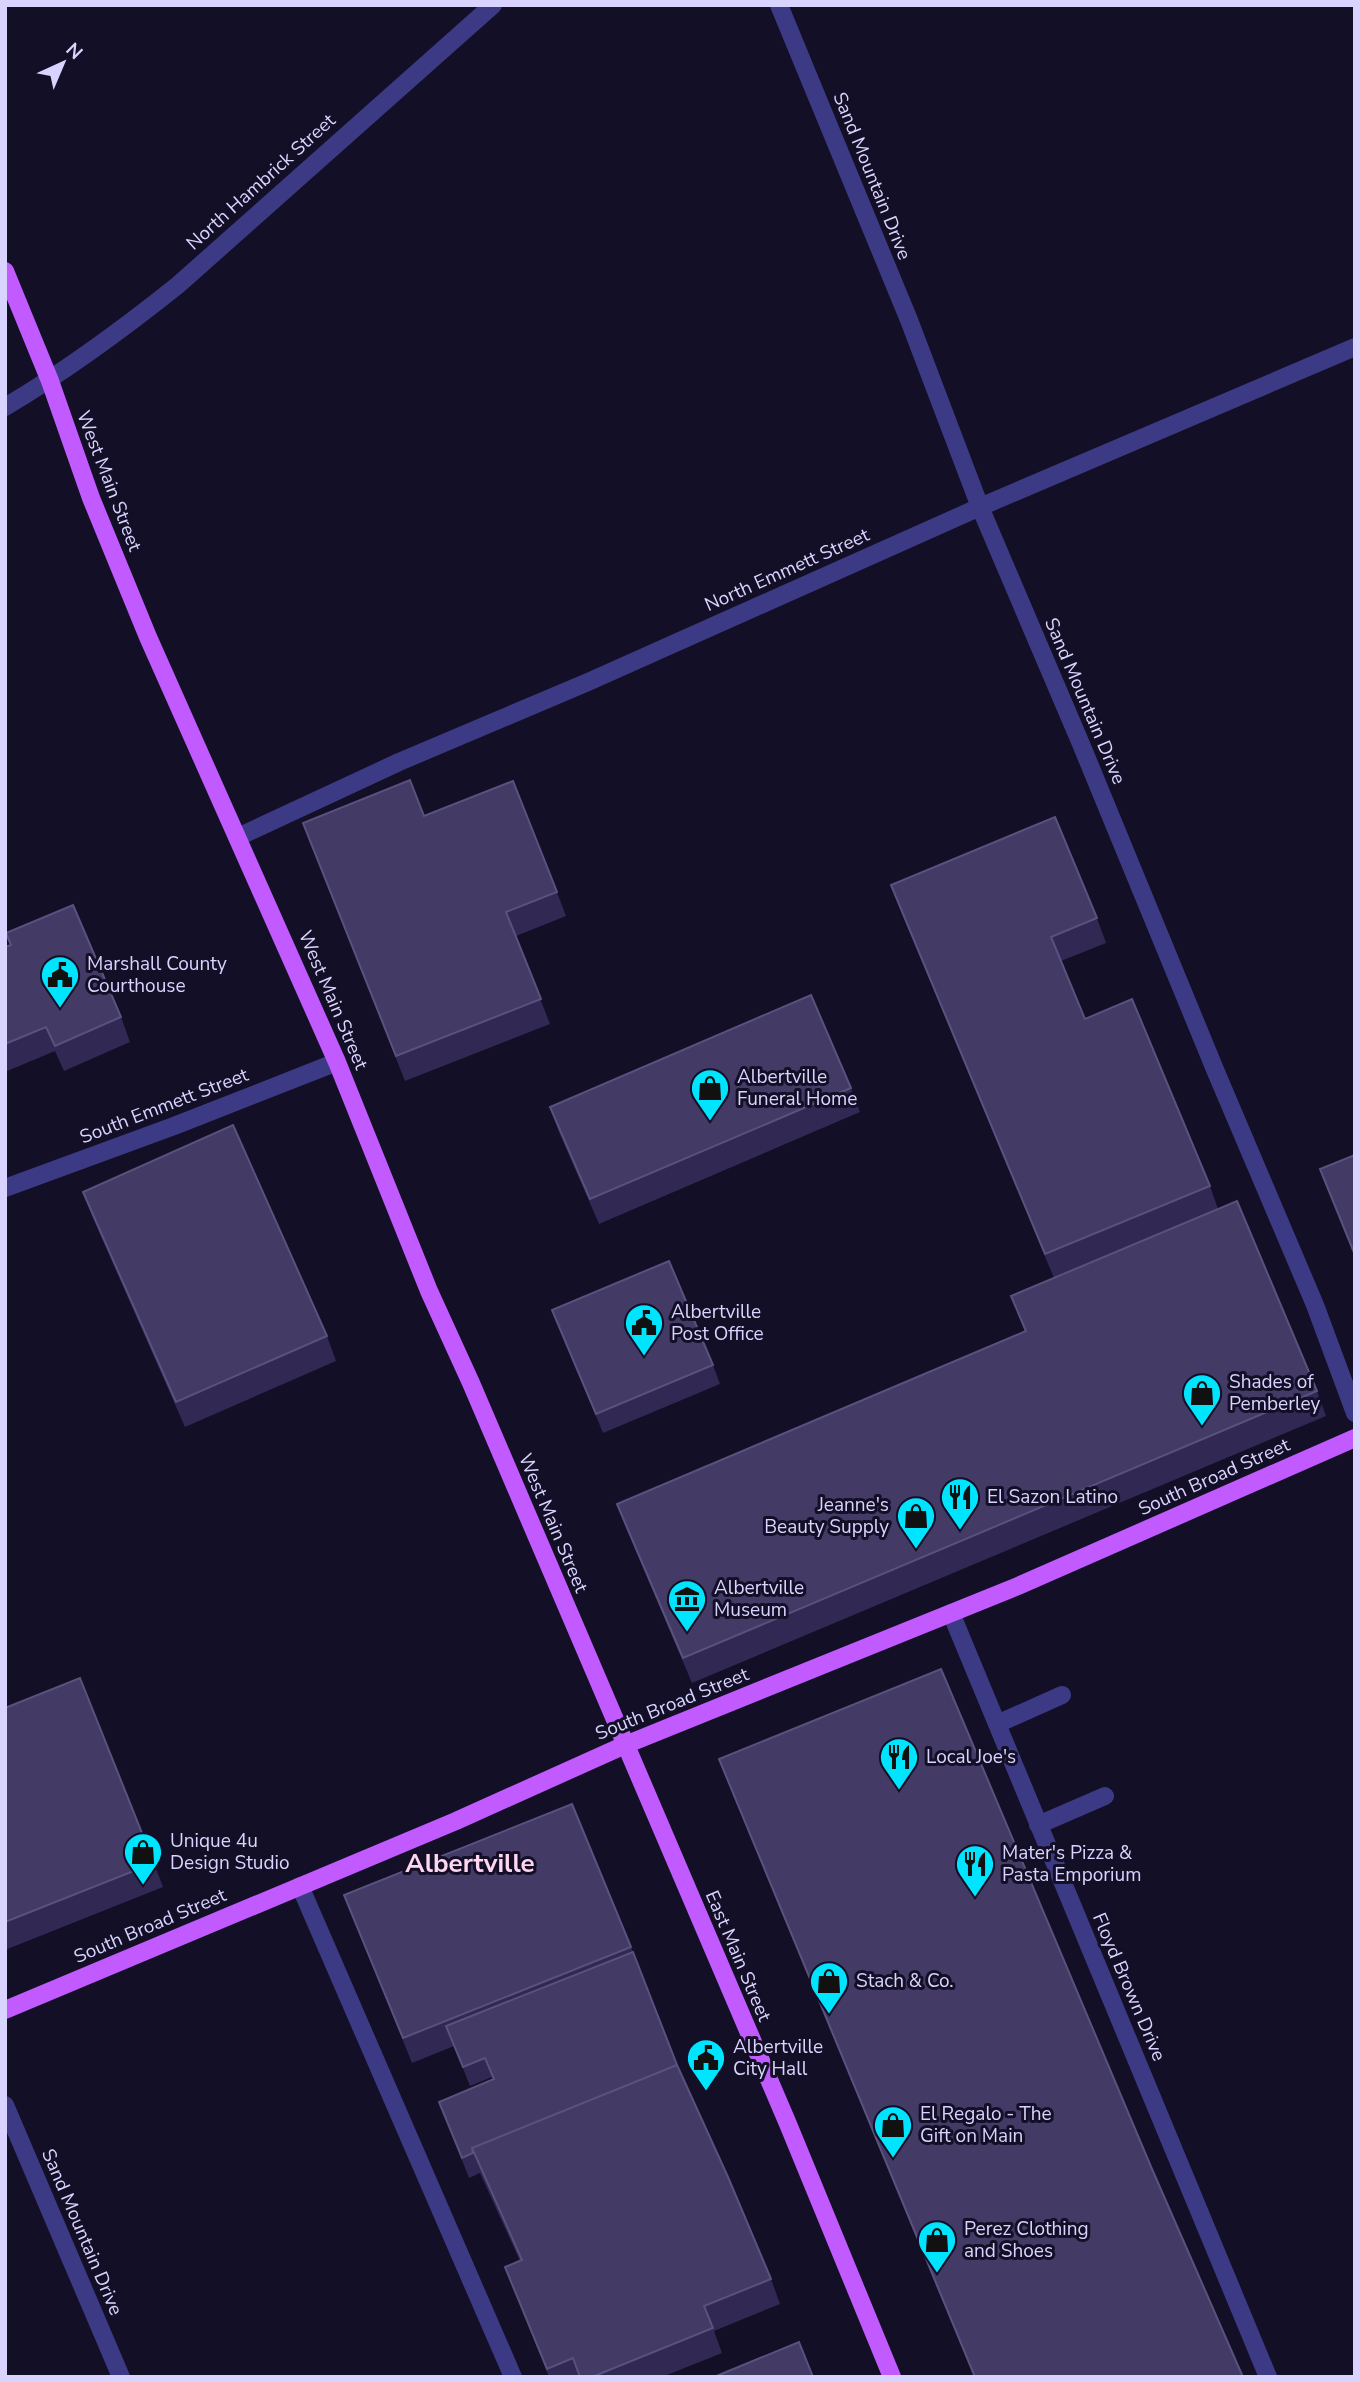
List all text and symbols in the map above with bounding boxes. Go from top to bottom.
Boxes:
north arrow [28,28,98,98]
text: N [60,37,88,66]
street label: Sand Mountain Drive [826,88,918,264]
street label: North Hambrick Street [181,108,341,256]
street label: West Main Street [70,407,148,555]
street label: North Emmett Street [701,522,874,618]
street label: Sand Mountain Drive [1038,614,1132,788]
street label: West Main Street [292,926,374,1074]
place label: Marshall County Courthouse [87,951,227,999]
public building icon: Marshall County Courthouse [39,954,81,1009]
street label: South Emmett Street [76,1062,252,1150]
place label: Albertville Funeral Home [737,1064,857,1112]
shop icon: Albertville Funeral Home [689,1067,731,1122]
place label: Albertville Post Office [671,1299,764,1347]
public building icon: Albertville Post Office [623,1302,665,1357]
place label: Shades of Pemberley [1229,1369,1320,1417]
shop icon: Shades of Pemberley [1181,1372,1223,1427]
street label: South Broad Street [1134,1432,1294,1522]
street label: West Main Street [512,1449,594,1597]
restaurant icon: El Sazon Latino [939,1476,981,1531]
place label: El Sazon Latino [987,1484,1118,1510]
place label: Jeanne's Beauty Supply [764,1492,889,1540]
shop icon: Jeanne's Beauty Supply [895,1495,937,1550]
place label: Albertville Museum [714,1575,804,1623]
museum icon: Albertville Museum [666,1578,708,1633]
street label: South Broad Street [591,1661,753,1747]
restaurant icon: Local Joe's [878,1736,920,1791]
place label: Local Joe's [926,1744,1016,1770]
place label: Unique 4u Design Studio [170,1828,290,1876]
shop icon: Unique 4u Design Studio [122,1831,164,1886]
place label: Mater's Pizza & Pasta Emporium [1002,1840,1141,1888]
restaurant icon: Mater's Pizza & Pasta Emporium [954,1843,996,1898]
district label: Albertville [405,1846,535,1881]
street label: South Broad Street [70,1882,231,1970]
street label: East Main Street [699,1887,777,2026]
street label: Floyd Brown Drive [1086,1909,1172,2065]
shop icon: Stach & Co. [808,1960,850,2015]
place label: Stach & Co. [856,1968,954,1994]
place label: Albertville City Hall [733,2034,823,2082]
public building icon: Albertville City Hall [685,2037,727,2092]
place label: El Regalo - The Gift on Main [920,2101,1052,2149]
shop icon: El Regalo - The Gift on Main [872,2104,914,2159]
street label: Sand Mountain Drive [35,2145,129,2319]
place label: Perez Clothing and Shoes [964,2216,1089,2264]
shop icon: Perez Clothing and Shoes [916,2219,958,2274]

